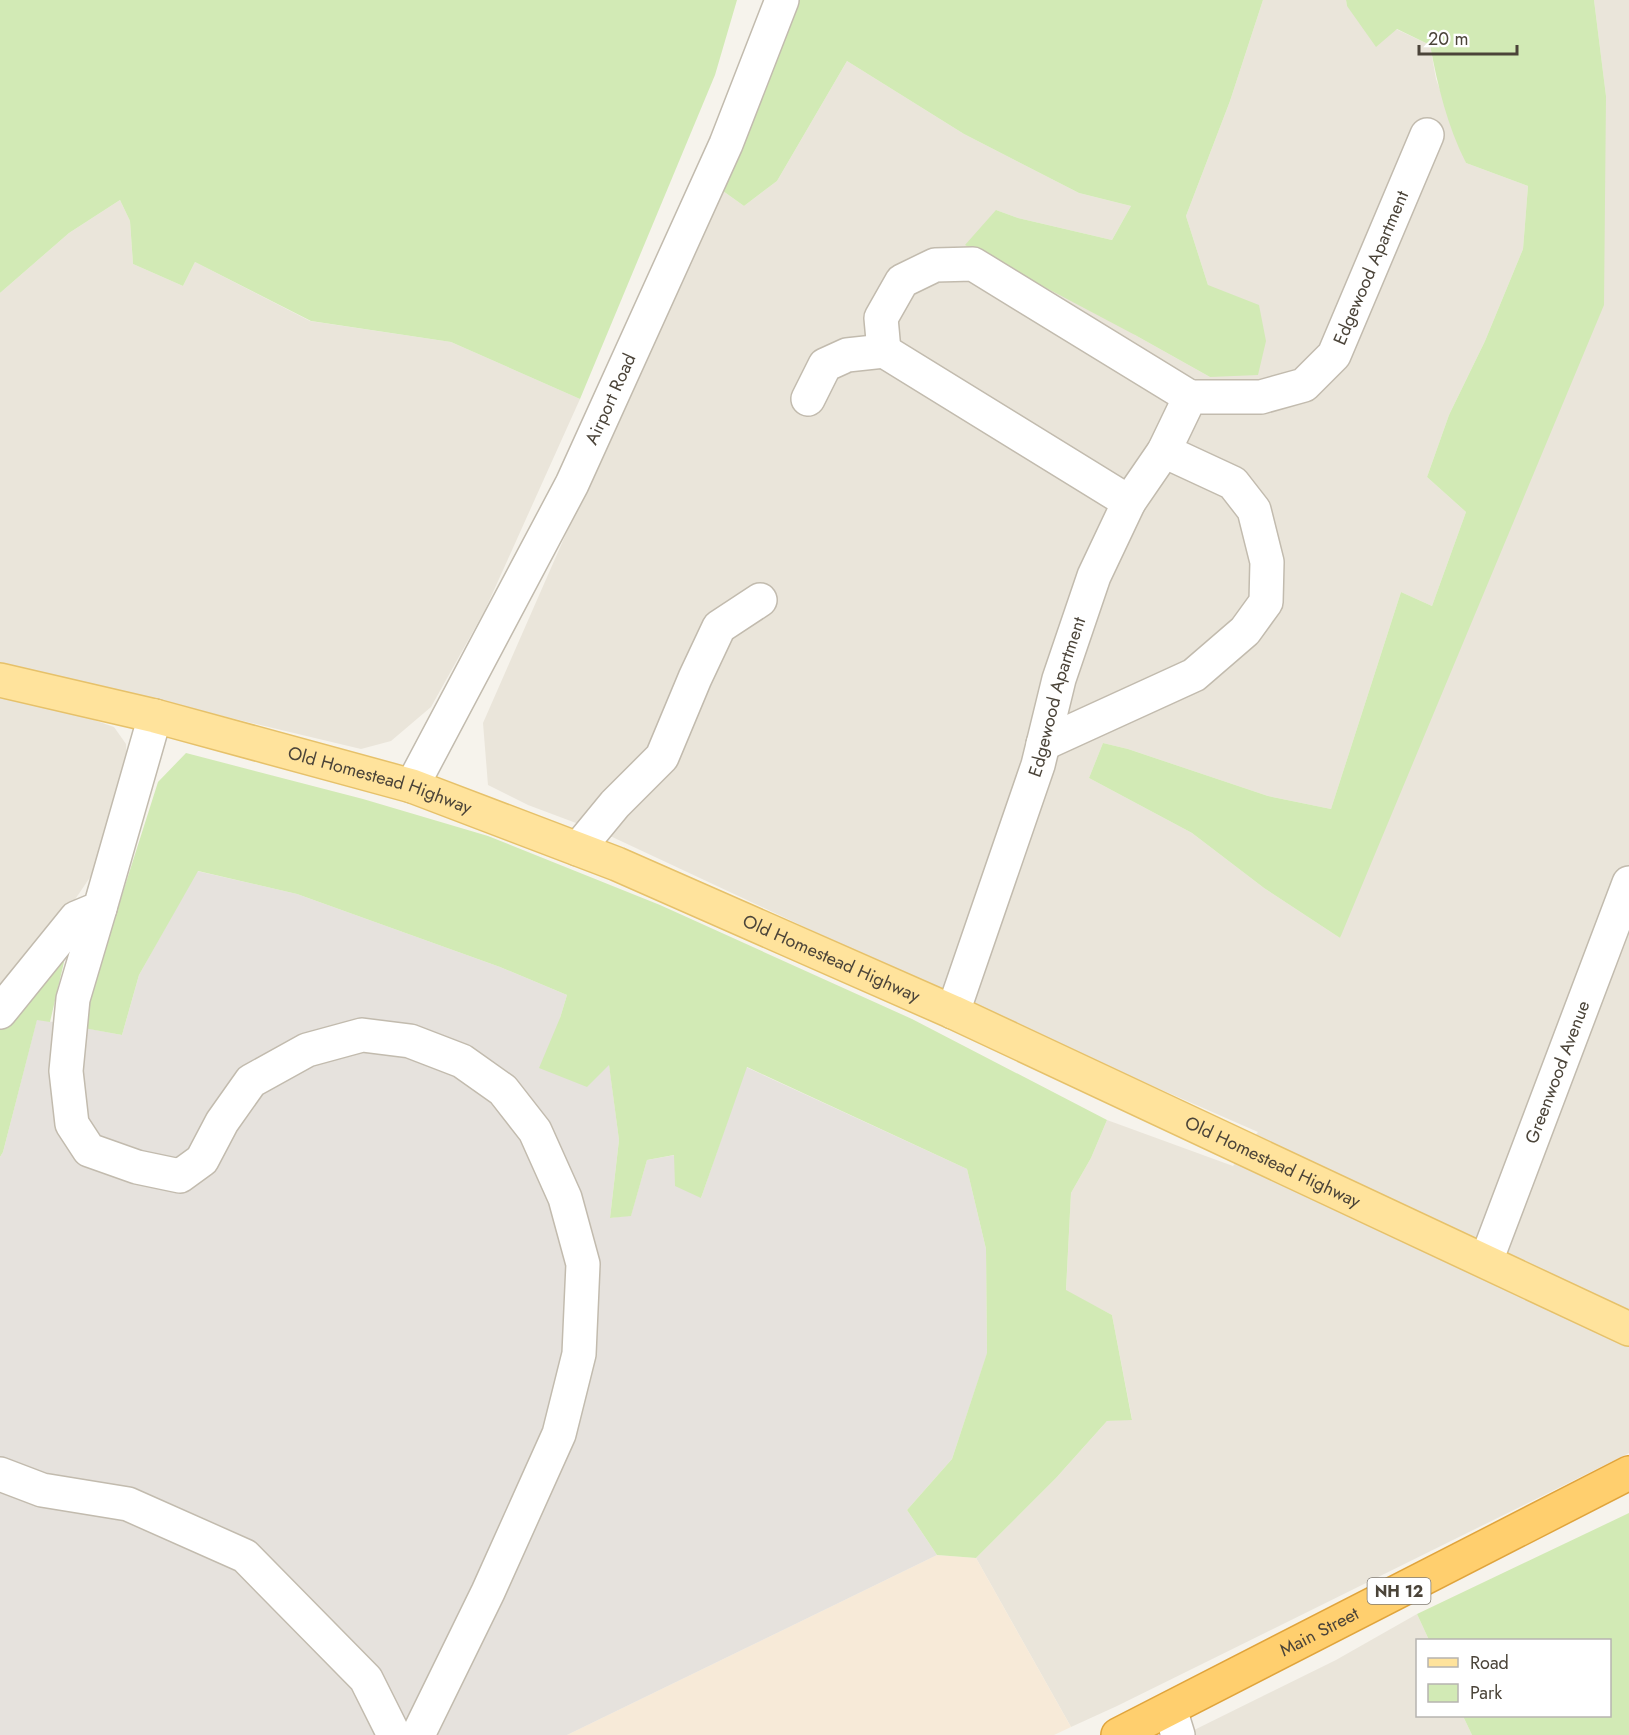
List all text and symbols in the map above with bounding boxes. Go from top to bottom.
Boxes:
scale bar [1419,18,1516,56]
text: 20 m [1428,26,1468,52]
street label: Edgewood Apartment [1327,186,1415,349]
street label: Airport Road [578,349,642,449]
street label: Edgewood Apartment [1022,613,1092,780]
street label: Old Homestead Highway [285,740,476,821]
street label: Old Homestead Highway [739,908,924,1009]
street label: Greenwood Avenue [1519,997,1596,1147]
street label: Old Homestead Highway [1181,1110,1365,1214]
road number: NH 12 [1368,1578,1430,1604]
street label: Main Street [1275,1600,1364,1663]
legend [1416,1639,1611,1717]
text: Road [1470,1650,1509,1676]
text: Park [1470,1680,1502,1706]

